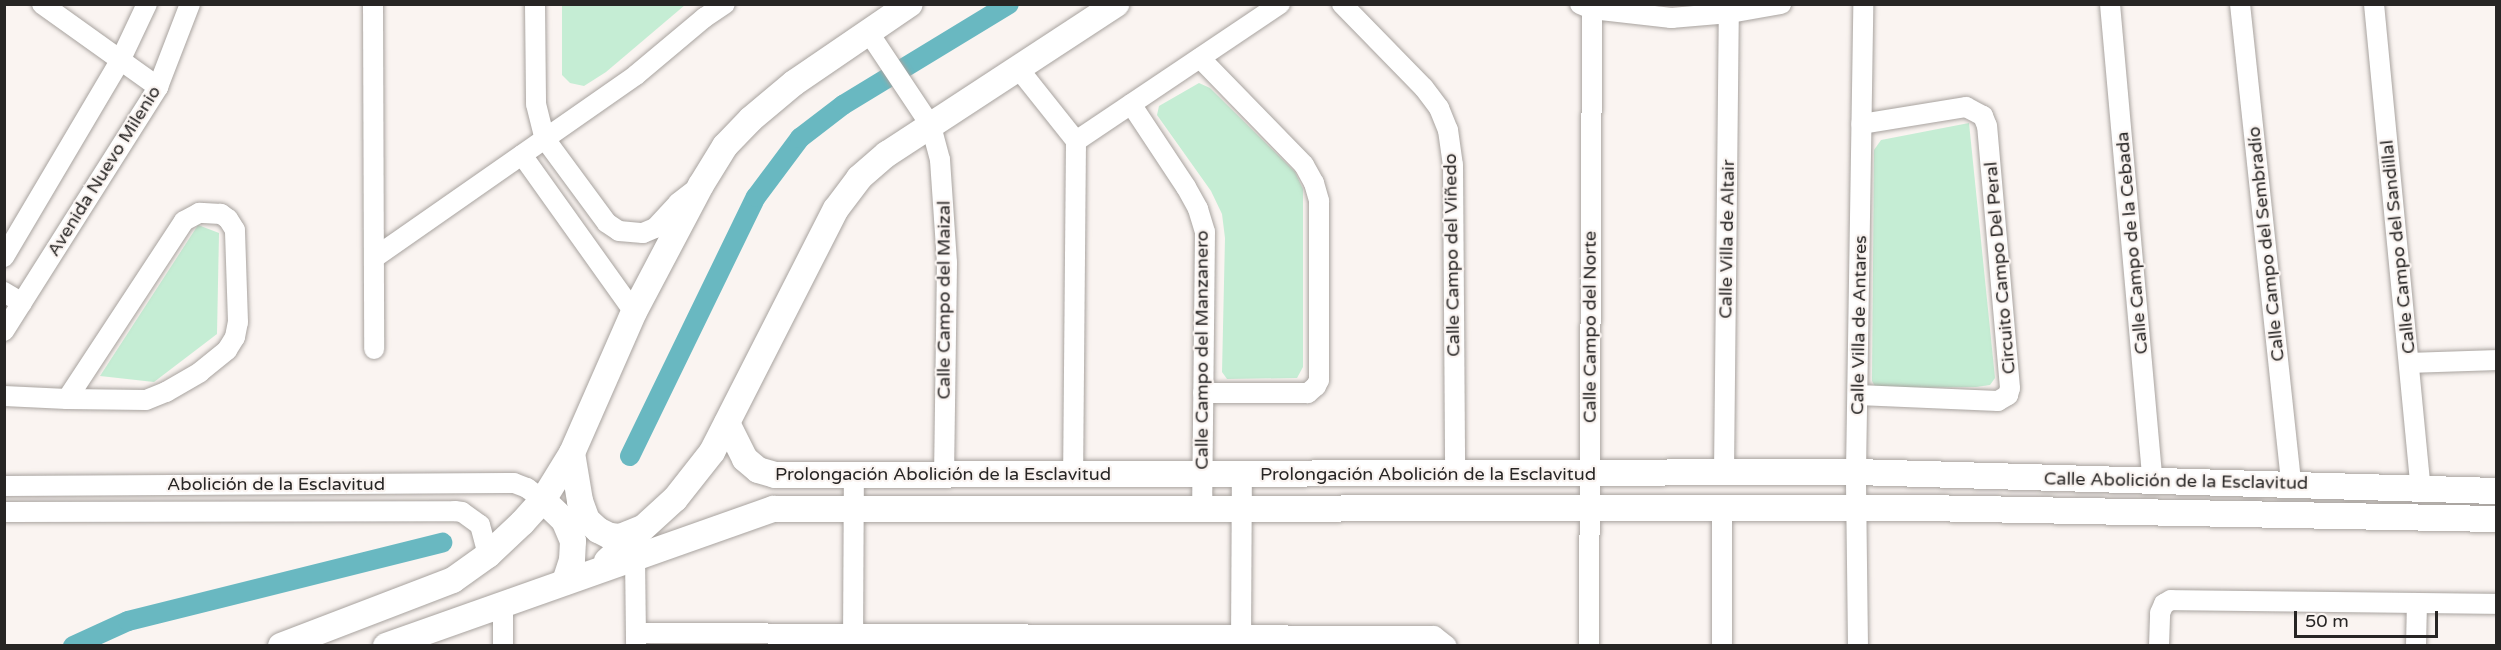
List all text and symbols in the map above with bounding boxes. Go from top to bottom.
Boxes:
street label: Avenida Nuevo Milenio [43,82,165,260]
street label: Calle Campo del Sembradío [2243,125,2289,363]
street label: Calle Campo de la Cebada [2112,131,2152,355]
street label: Calle Campo del Sandillal [2376,139,2420,355]
street label: Calle Campo del Viñedo [1439,153,1465,357]
street label: Calle Villa de Altair [1715,159,1739,319]
street label: Circuito Campo Del Peral [1980,161,2020,375]
street label: Calle Campo del Maizal [933,201,955,399]
street label: Calle Campo del Manzanero [1191,230,1213,470]
street label: Calle Campo del Norte [1579,231,1601,423]
street label: Calle Villa de Antares [1847,235,1871,415]
street label: Prolongación Abolición de la Esclavitud [775,463,1111,485]
street label: Prolongación Abolición de la Esclavitud [1260,463,1596,485]
street label: Calle Abolición de la Esclavitud [2044,468,2308,494]
street label: Abolición de la Esclavitud [167,473,385,495]
scale bar [2297,599,2441,637]
text: 50 m [2305,610,2349,632]

